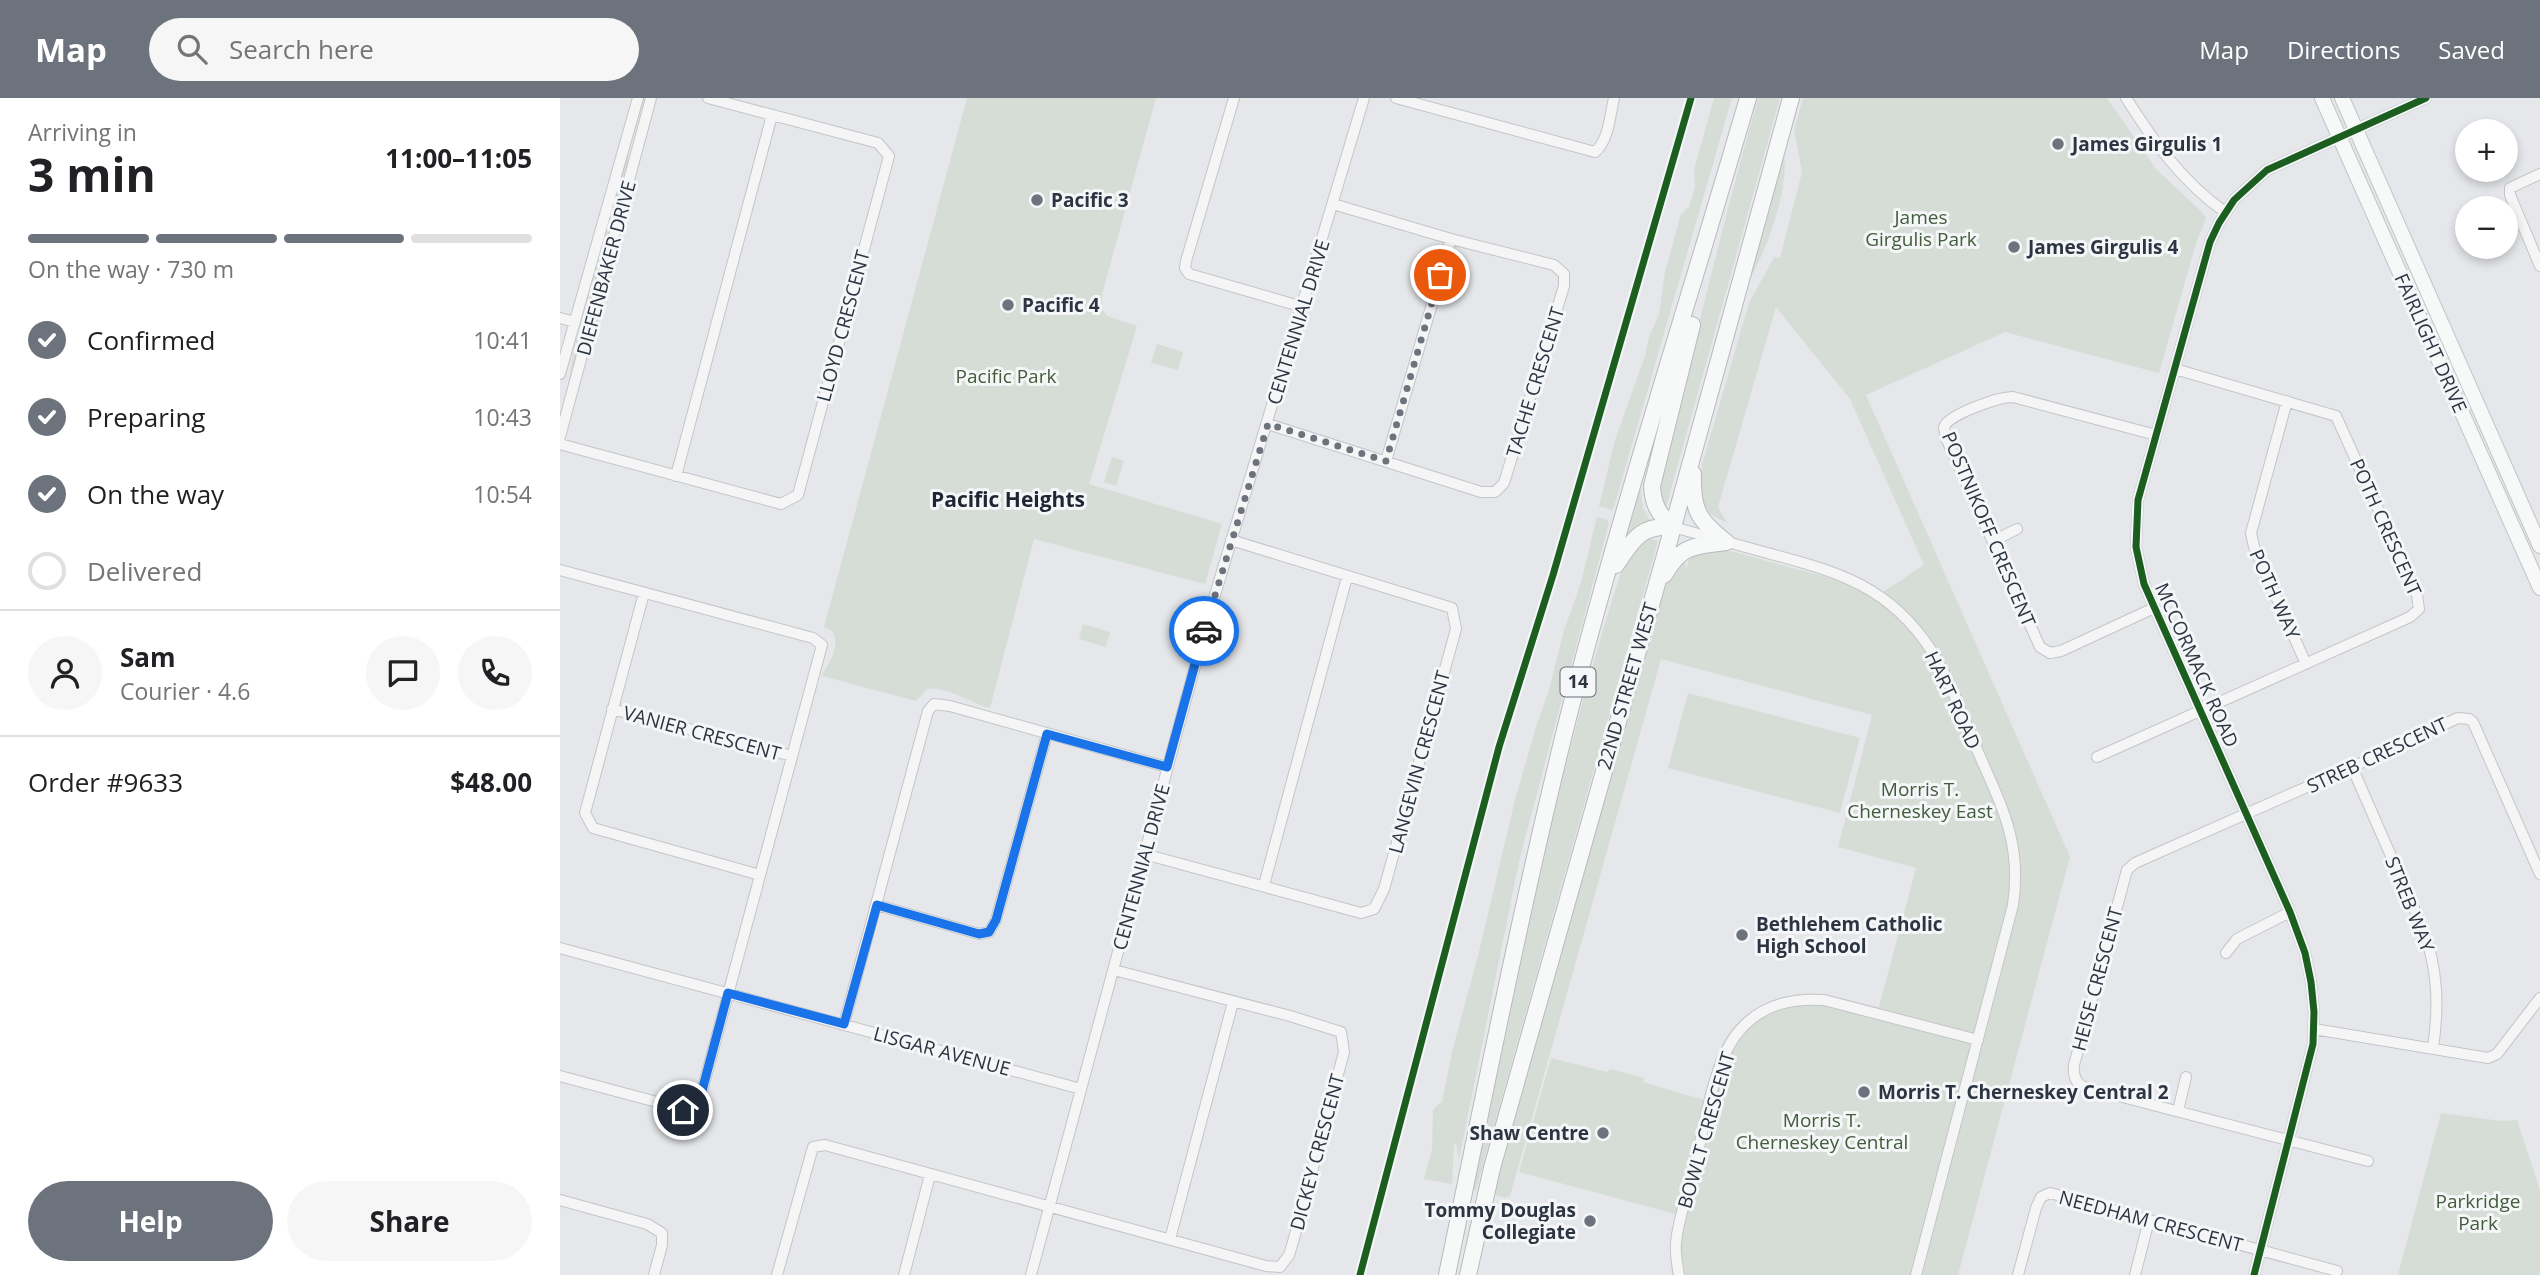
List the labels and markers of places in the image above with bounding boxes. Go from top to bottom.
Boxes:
place label: James Girgulis 1 [2070,131,2222,157]
marker: James Girgulis 1 [2050,136,2066,152]
place label: Pacific 3 [1051,187,1129,213]
marker: Pacific 3 [1029,192,1045,208]
place label: James Girgulis 4 [2026,234,2178,260]
marker: James Girgulis 4 [2006,239,2022,255]
pin [1410,245,1470,305]
place label: Pacific 4 [1022,292,1100,318]
marker: Pacific 4 [1000,297,1016,313]
place label: Bethlehem Catholic High School [1756,911,1943,959]
marker: Bethlehem Catholic High School [1734,927,1750,943]
place label: Morris T. Cherneskey Central 2 [1878,1079,2169,1105]
pin [653,1080,713,1140]
marker: Morris T. Cherneskey Central 2 [1856,1084,1872,1100]
place label: Shaw Centre [1469,1120,1589,1146]
marker: Shaw Centre [1595,1125,1611,1141]
place label: Tommy Douglas Collegiate [1424,1197,1576,1245]
marker: Tommy Douglas Collegiate [1582,1213,1598,1229]

